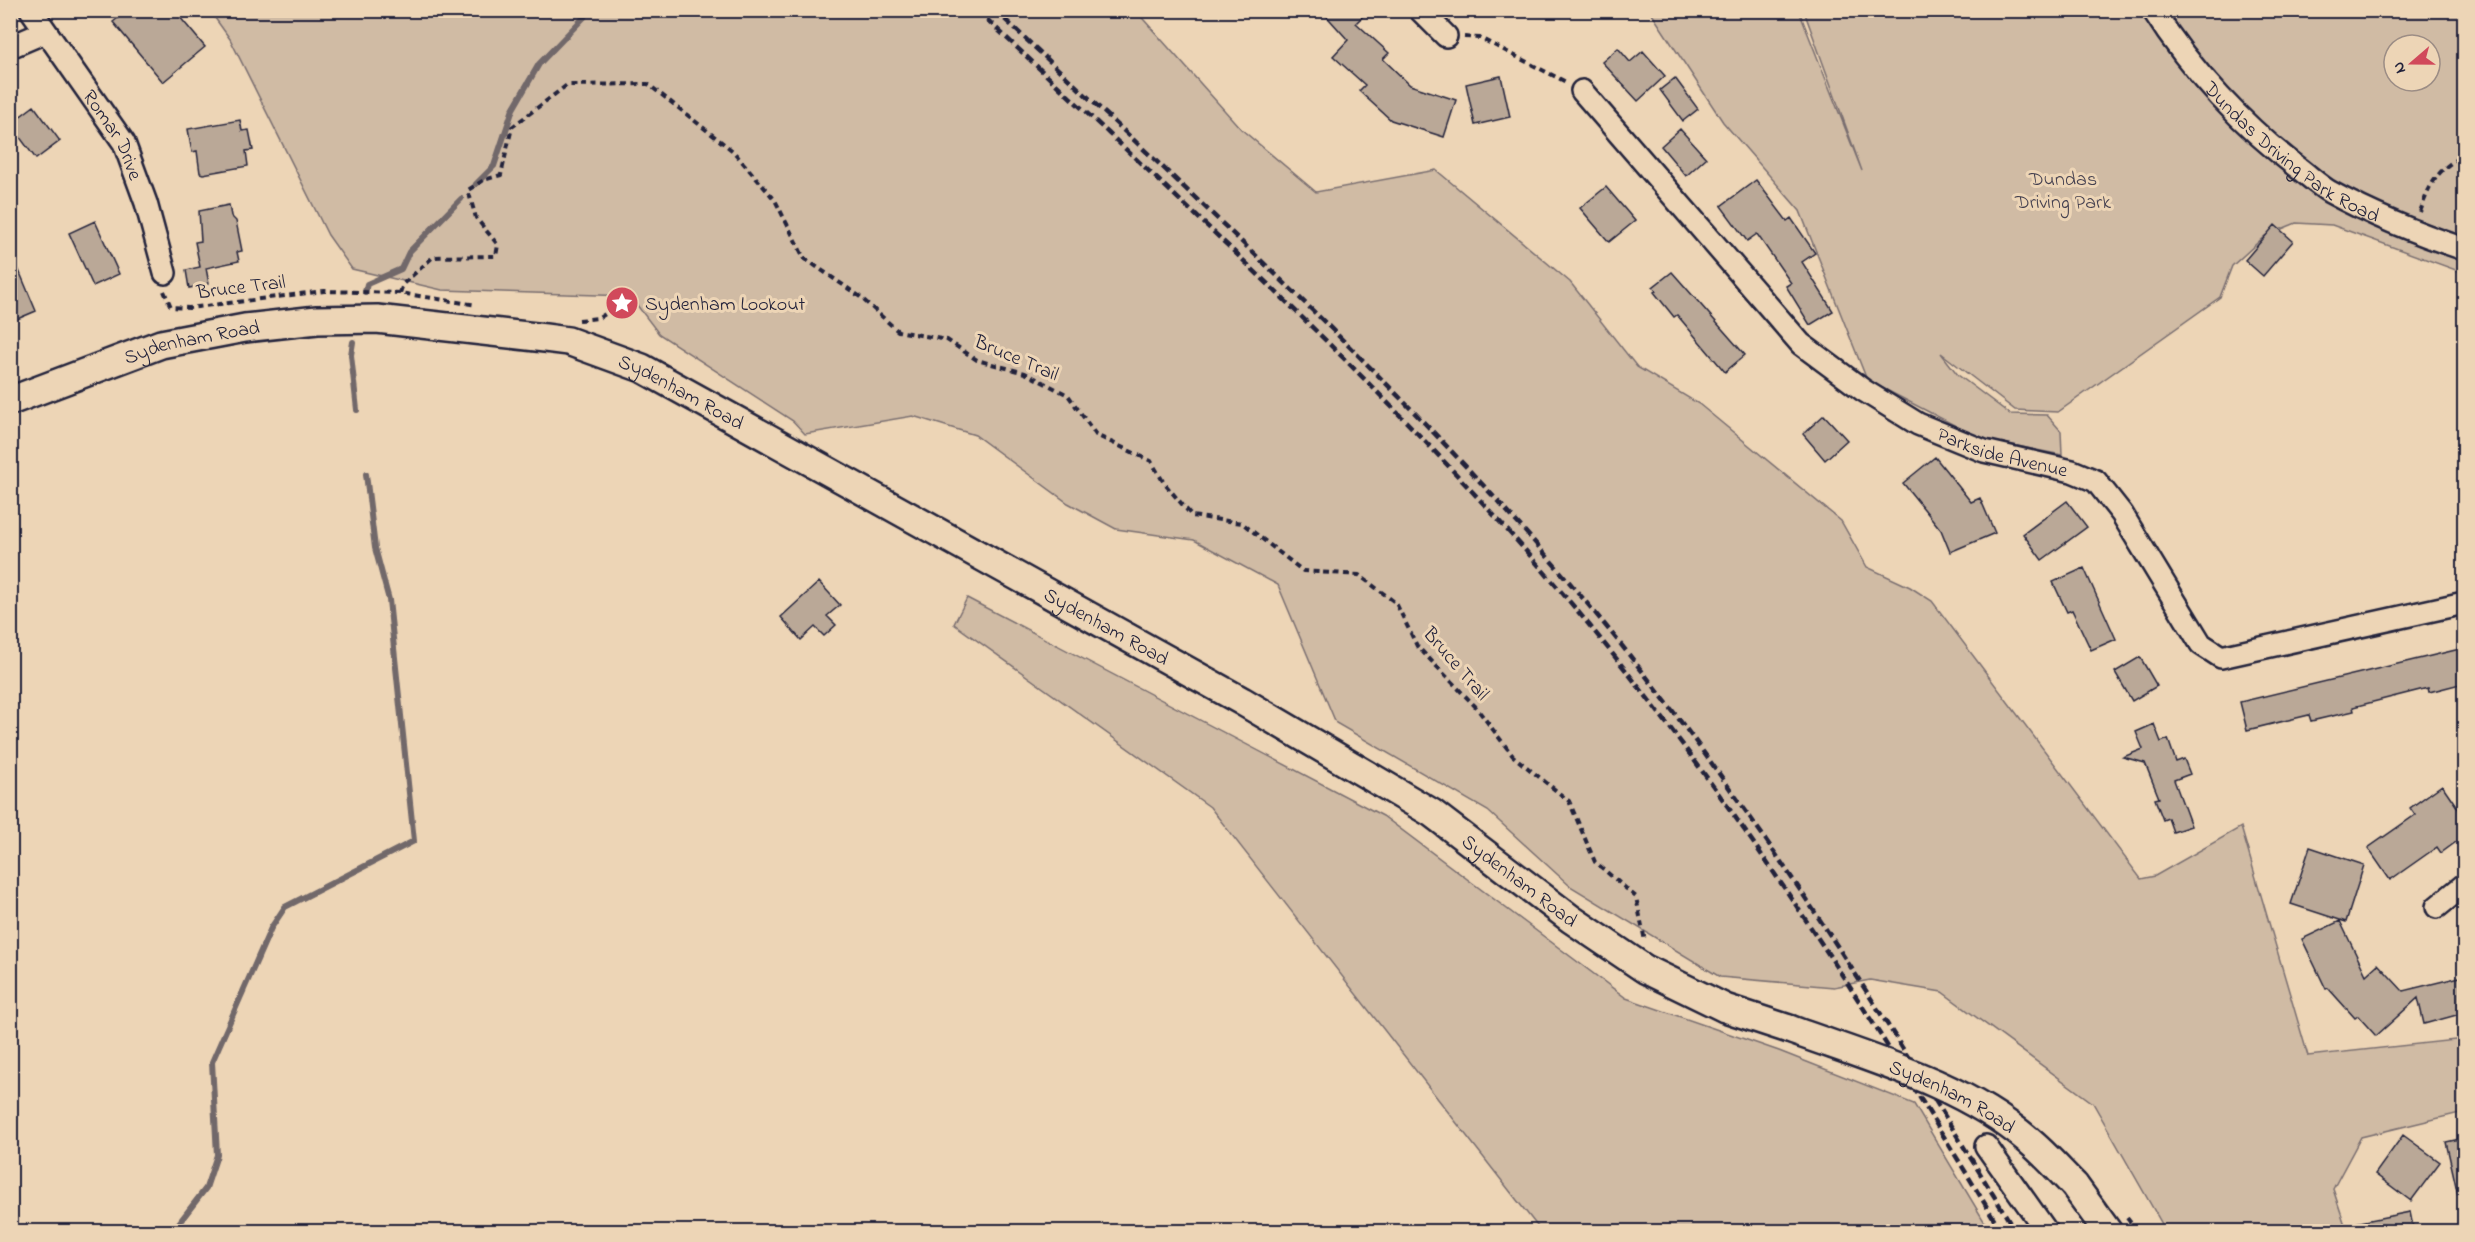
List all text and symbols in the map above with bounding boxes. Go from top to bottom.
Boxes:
north arrow [2382,33,2442,93]
text: N [2387,58,2413,77]
street label: Dundas Driving Park Road [2195,75,2384,232]
street label: Romar Drive [74,85,148,185]
park label: Dundas Driving Park [2014,166,2111,219]
street label: Bruce Trail [194,269,287,308]
place icon: Sydenham Lookout [604,285,640,321]
place label: Sydenham Lookout [645,291,806,320]
street label: Sydenham Road [120,314,261,374]
street label: Bruce Trail [968,328,1063,390]
street label: Sydenham Road [614,349,748,439]
street label: Parkside Avenue [1932,421,2070,487]
street label: Sydenham Road [1038,582,1173,675]
street label: Bruce Trail [1414,621,1495,708]
street label: Sydenham Road [1455,829,1583,936]
street label: Sydenham Road [1884,1054,2021,1142]

